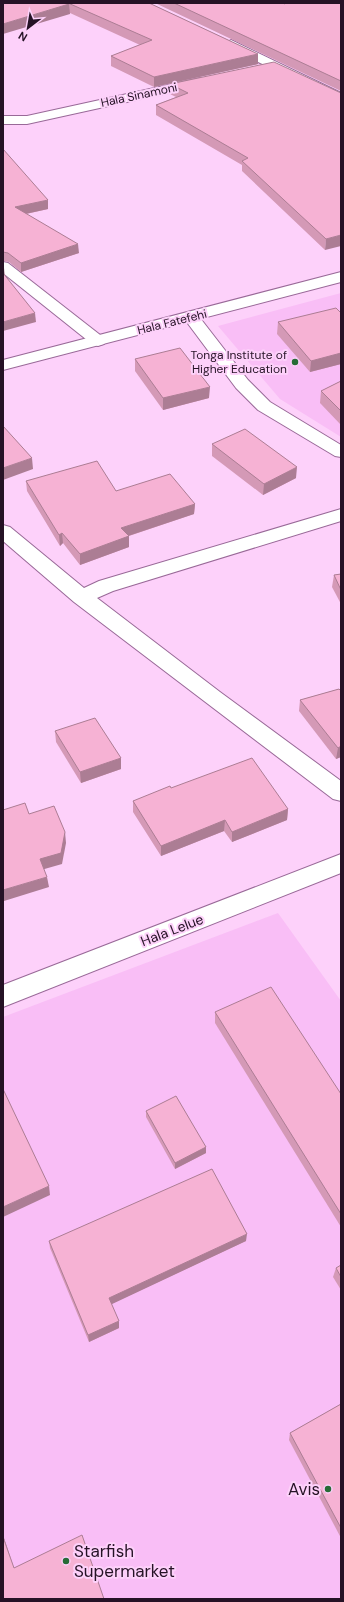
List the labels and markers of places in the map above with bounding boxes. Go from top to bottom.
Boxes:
place label: Tonga Institute of Higher Education [191,347,287,377]
marker: Tonga Institute of Higher Education [290,357,300,367]
place label: Avis [288,1478,320,1500]
marker: Avis [323,1484,333,1494]
place label: Starfish Supermarket [74,1540,175,1582]
marker: Starfish Supermarket [61,1556,71,1566]

